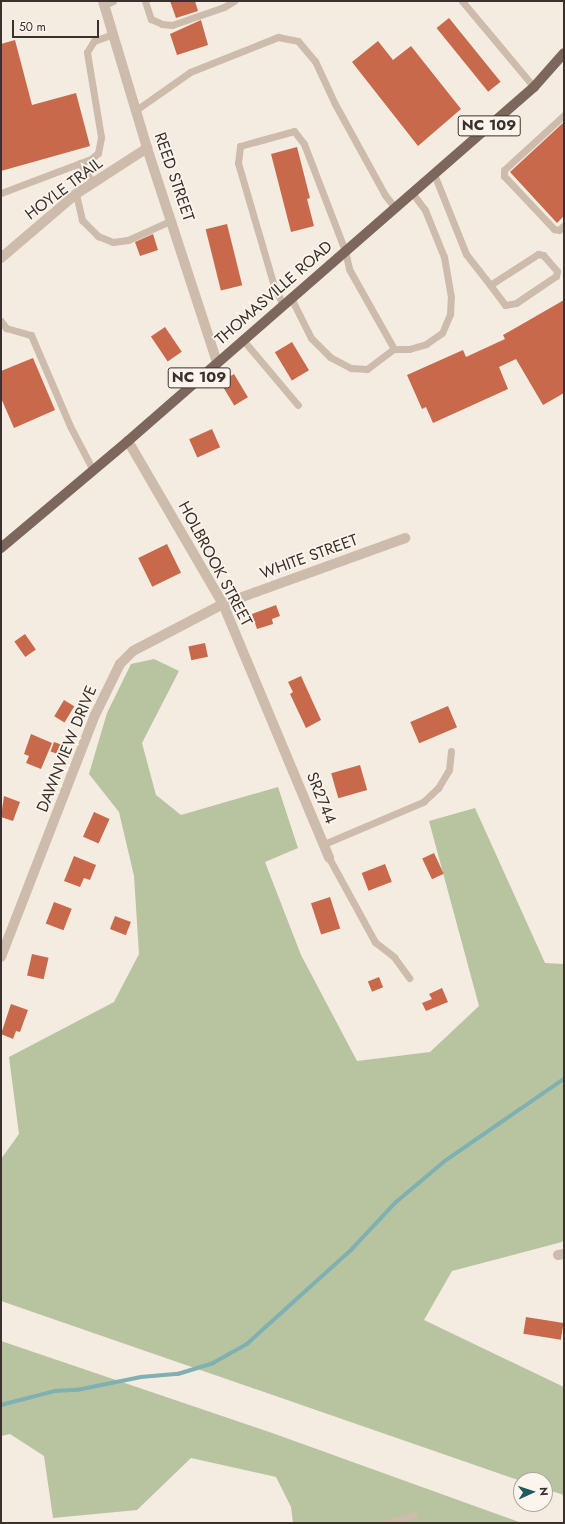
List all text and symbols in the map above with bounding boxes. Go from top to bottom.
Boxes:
scale bar [14,12,101,38]
text: 50 m [19,18,46,36]
road number: NC 109 [457,113,521,139]
street label: REED STREET [150,130,198,224]
street label: HOYLE TRAIL [22,154,106,224]
street label: THOMASVILLE ROAD [212,237,336,349]
road number: NC 109 [167,365,231,391]
street label: HOLBROOK STREET [174,498,256,630]
street label: WHITE STREET [258,530,360,584]
street label: DAWNVIEW DRIVE [33,683,101,815]
street label: SR2744 [302,769,340,827]
north arrow [513,1472,553,1512]
text: N [536,1487,552,1496]

